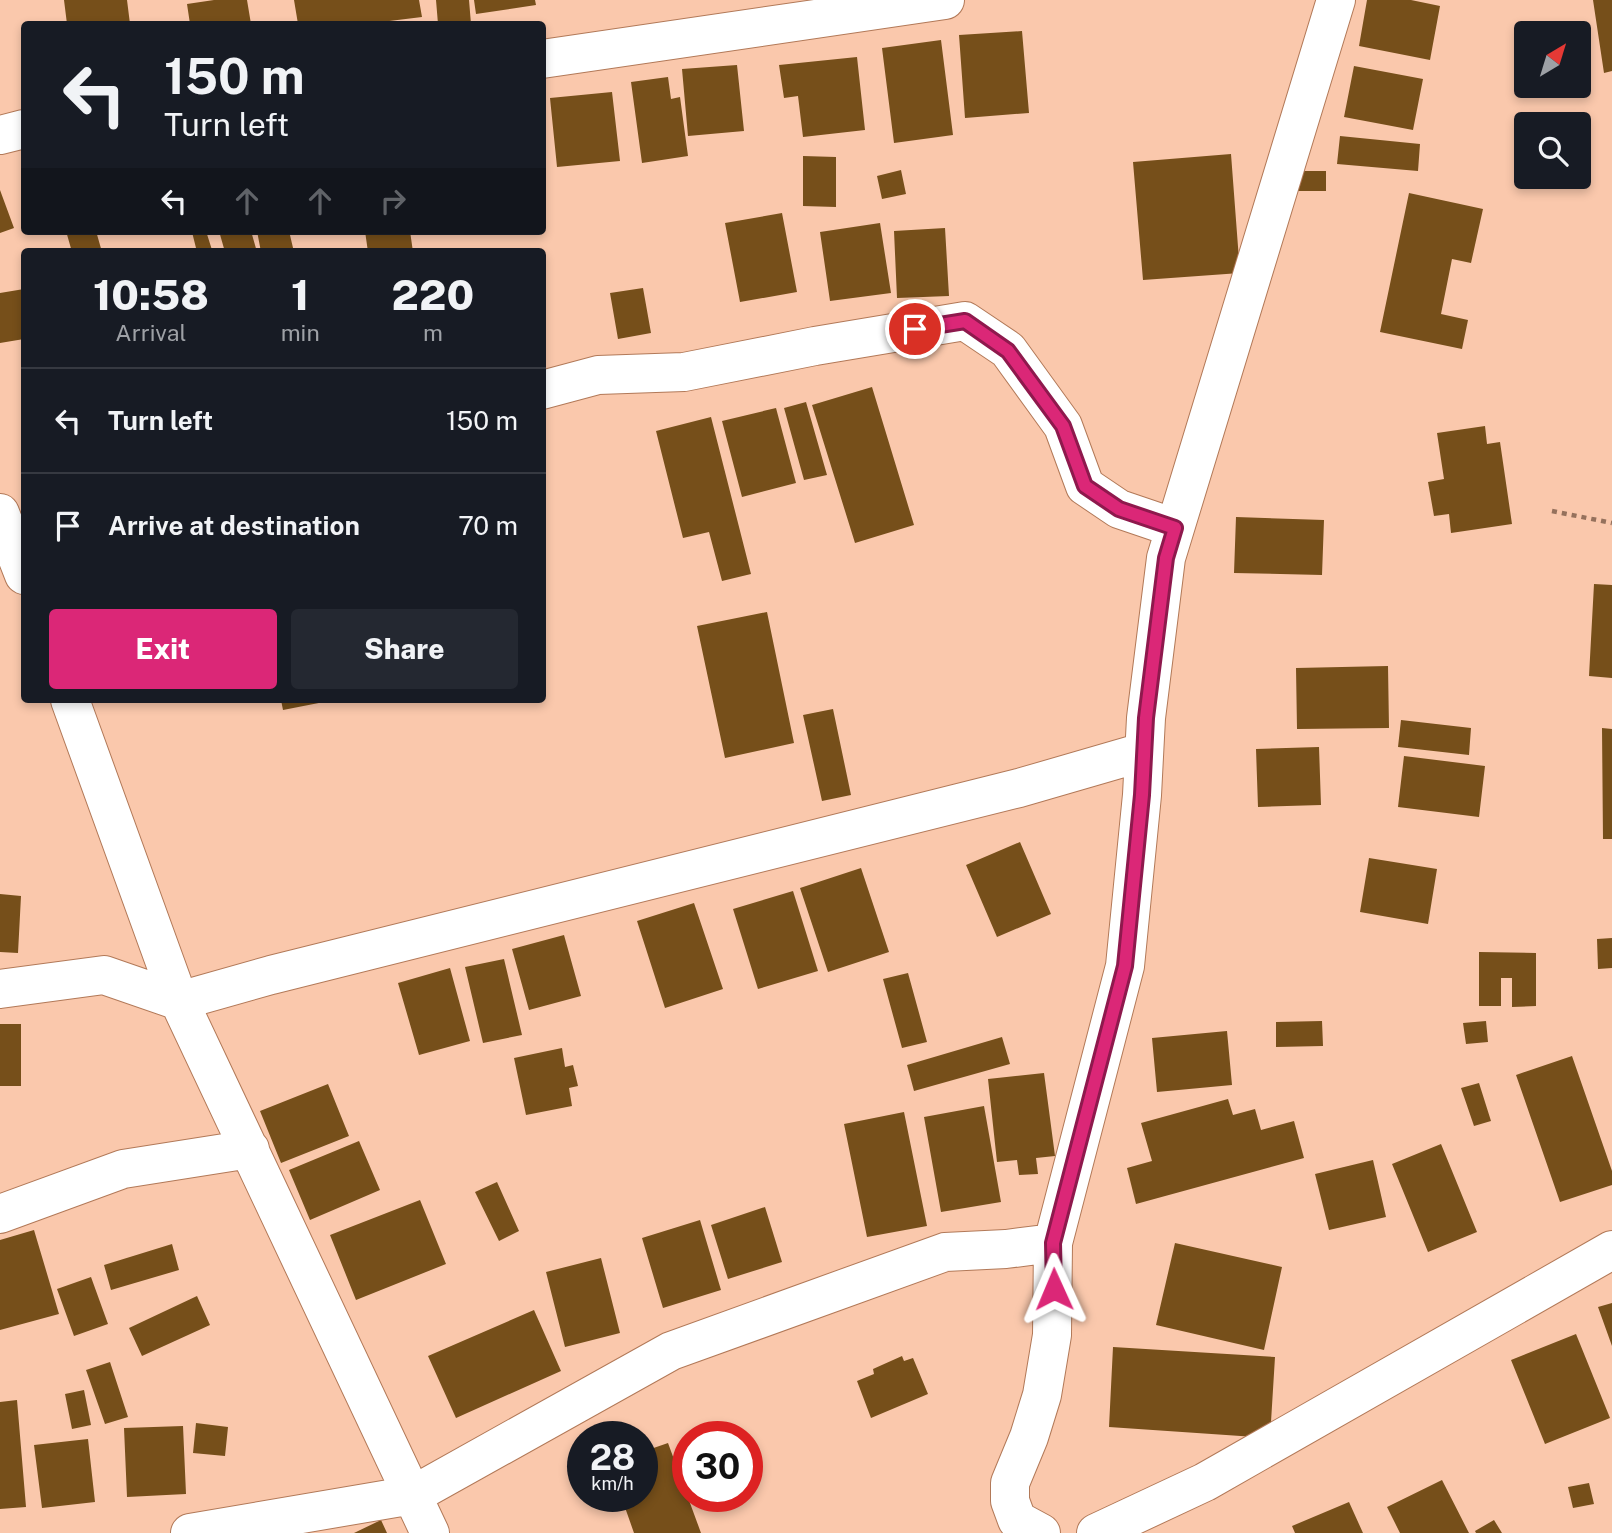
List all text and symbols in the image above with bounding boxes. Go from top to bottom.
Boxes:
north arrow [1514,21,1591,98]
map controls [1514,21,1591,189]
text: 150 m [164,47,305,105]
icon: left [49,49,140,140]
text: Turn left [164,106,289,143]
button: search [1514,112,1591,189]
icon: left [155,182,193,220]
icon: ahead [228,182,266,220]
icon: ahead [301,182,339,220]
icon: right [374,182,412,220]
text: 10:58 [93,270,209,319]
text: 1 [291,270,309,319]
text: 220 [392,270,474,319]
pin [885,299,945,359]
icon: arrive [896,310,934,348]
text: Arrival [115,319,186,346]
text: min [281,319,320,346]
text: m [423,319,443,346]
icon: left [49,402,87,440]
text: Turn left [108,405,213,436]
text: 150 m [446,405,518,436]
icon: arrive [49,507,87,545]
text: Arrive at destination [108,510,360,541]
text: 70 m [458,510,518,541]
button: Exit [49,609,277,689]
button: Share [291,609,518,689]
position arrow [1017,1252,1091,1326]
speed limit sign: 30 [672,1421,763,1512]
text: 28 [590,1437,635,1478]
text: km/h [591,1473,634,1494]

